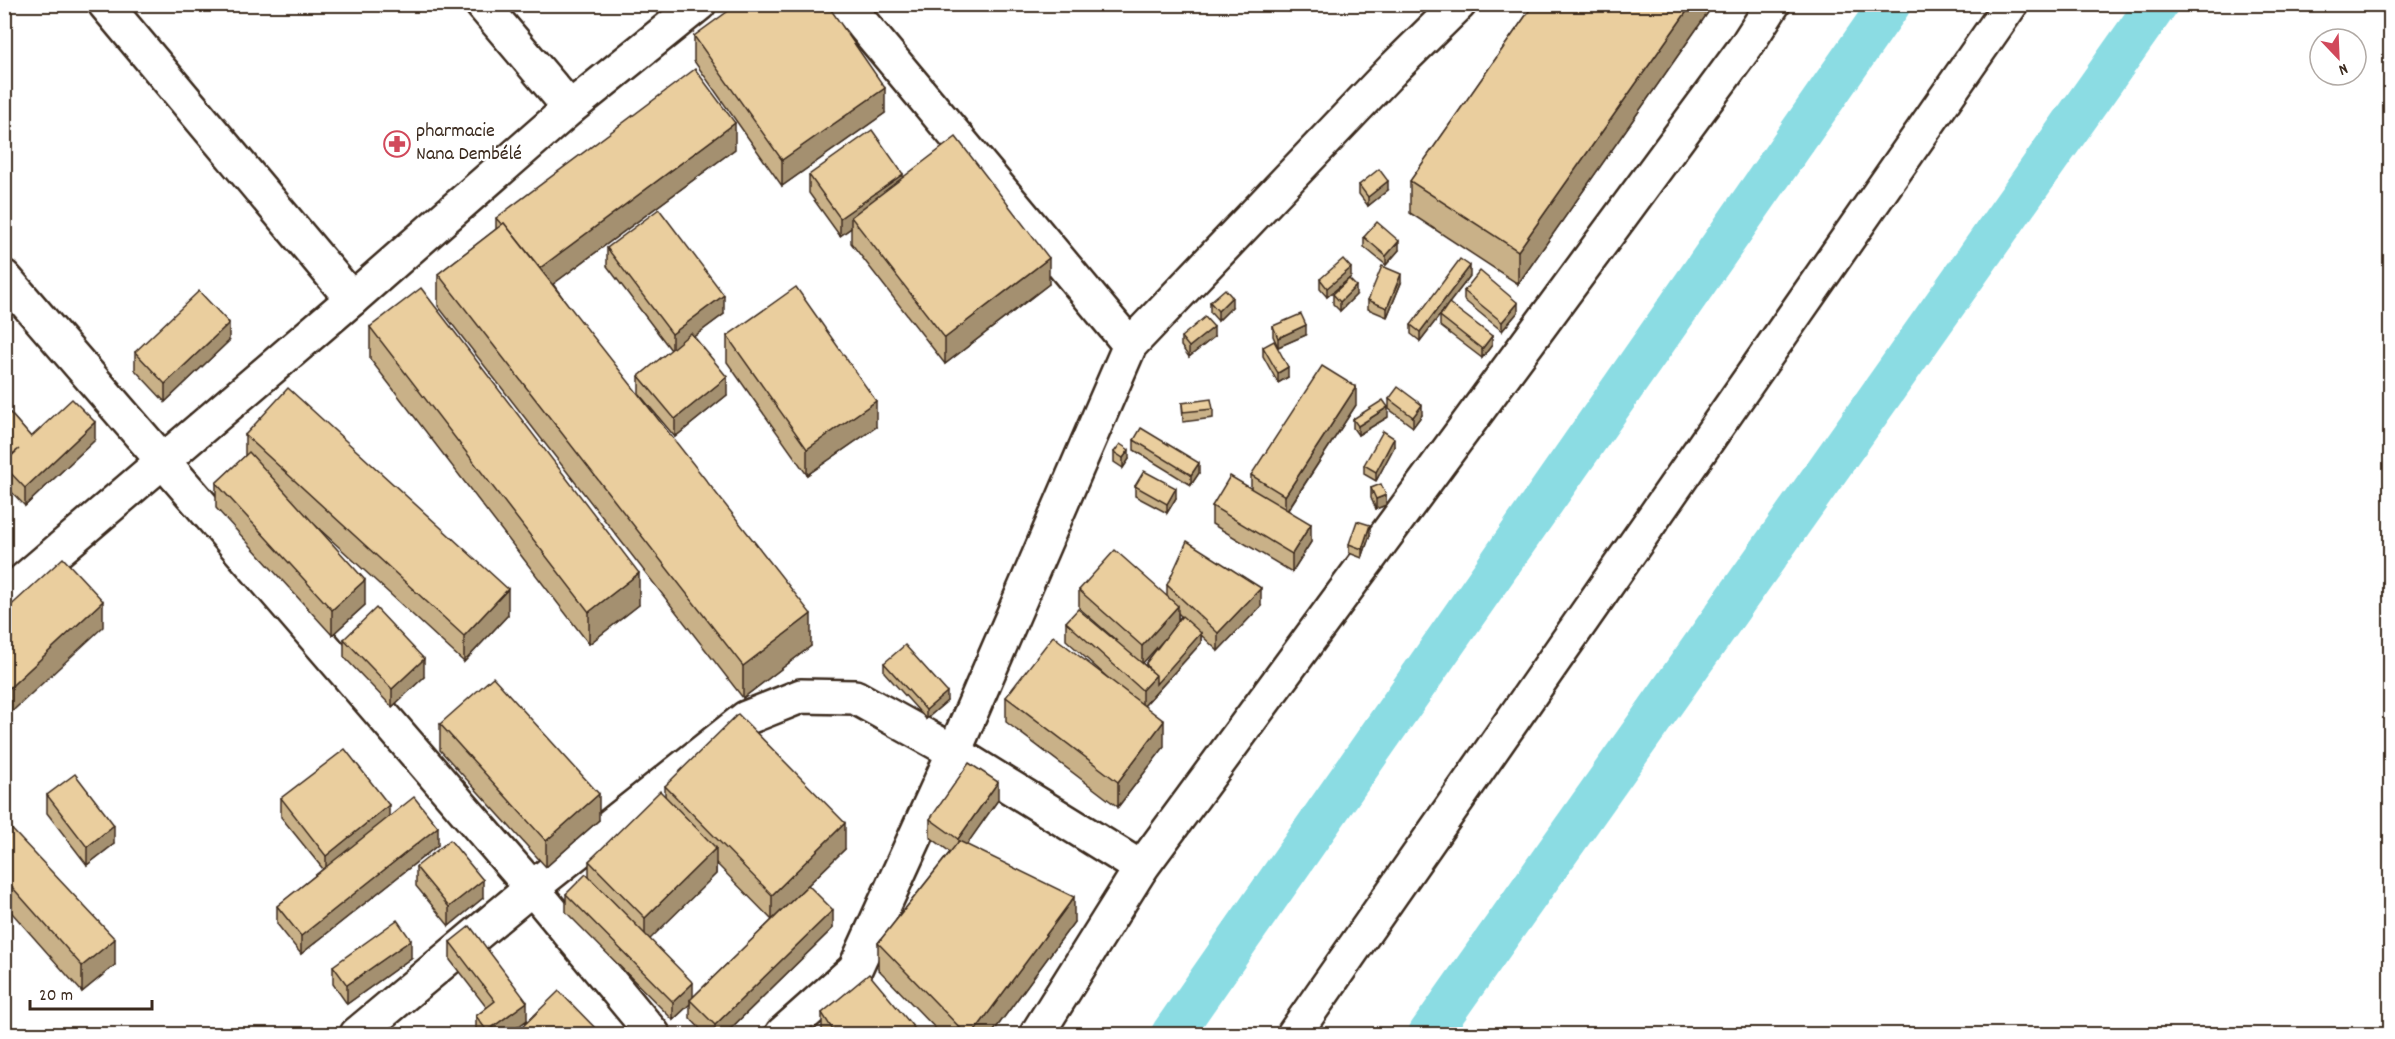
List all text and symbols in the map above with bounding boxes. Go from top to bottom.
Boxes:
north arrow [2308,27,2368,87]
text: N [2335,56,2351,81]
place label: pharmacie Nana Dembélé [416,118,522,169]
pharmacy icon: pharmacie Nana Dembélé [382,129,412,159]
scale bar [30,973,152,1011]
text: 20 m [39,984,73,1009]

